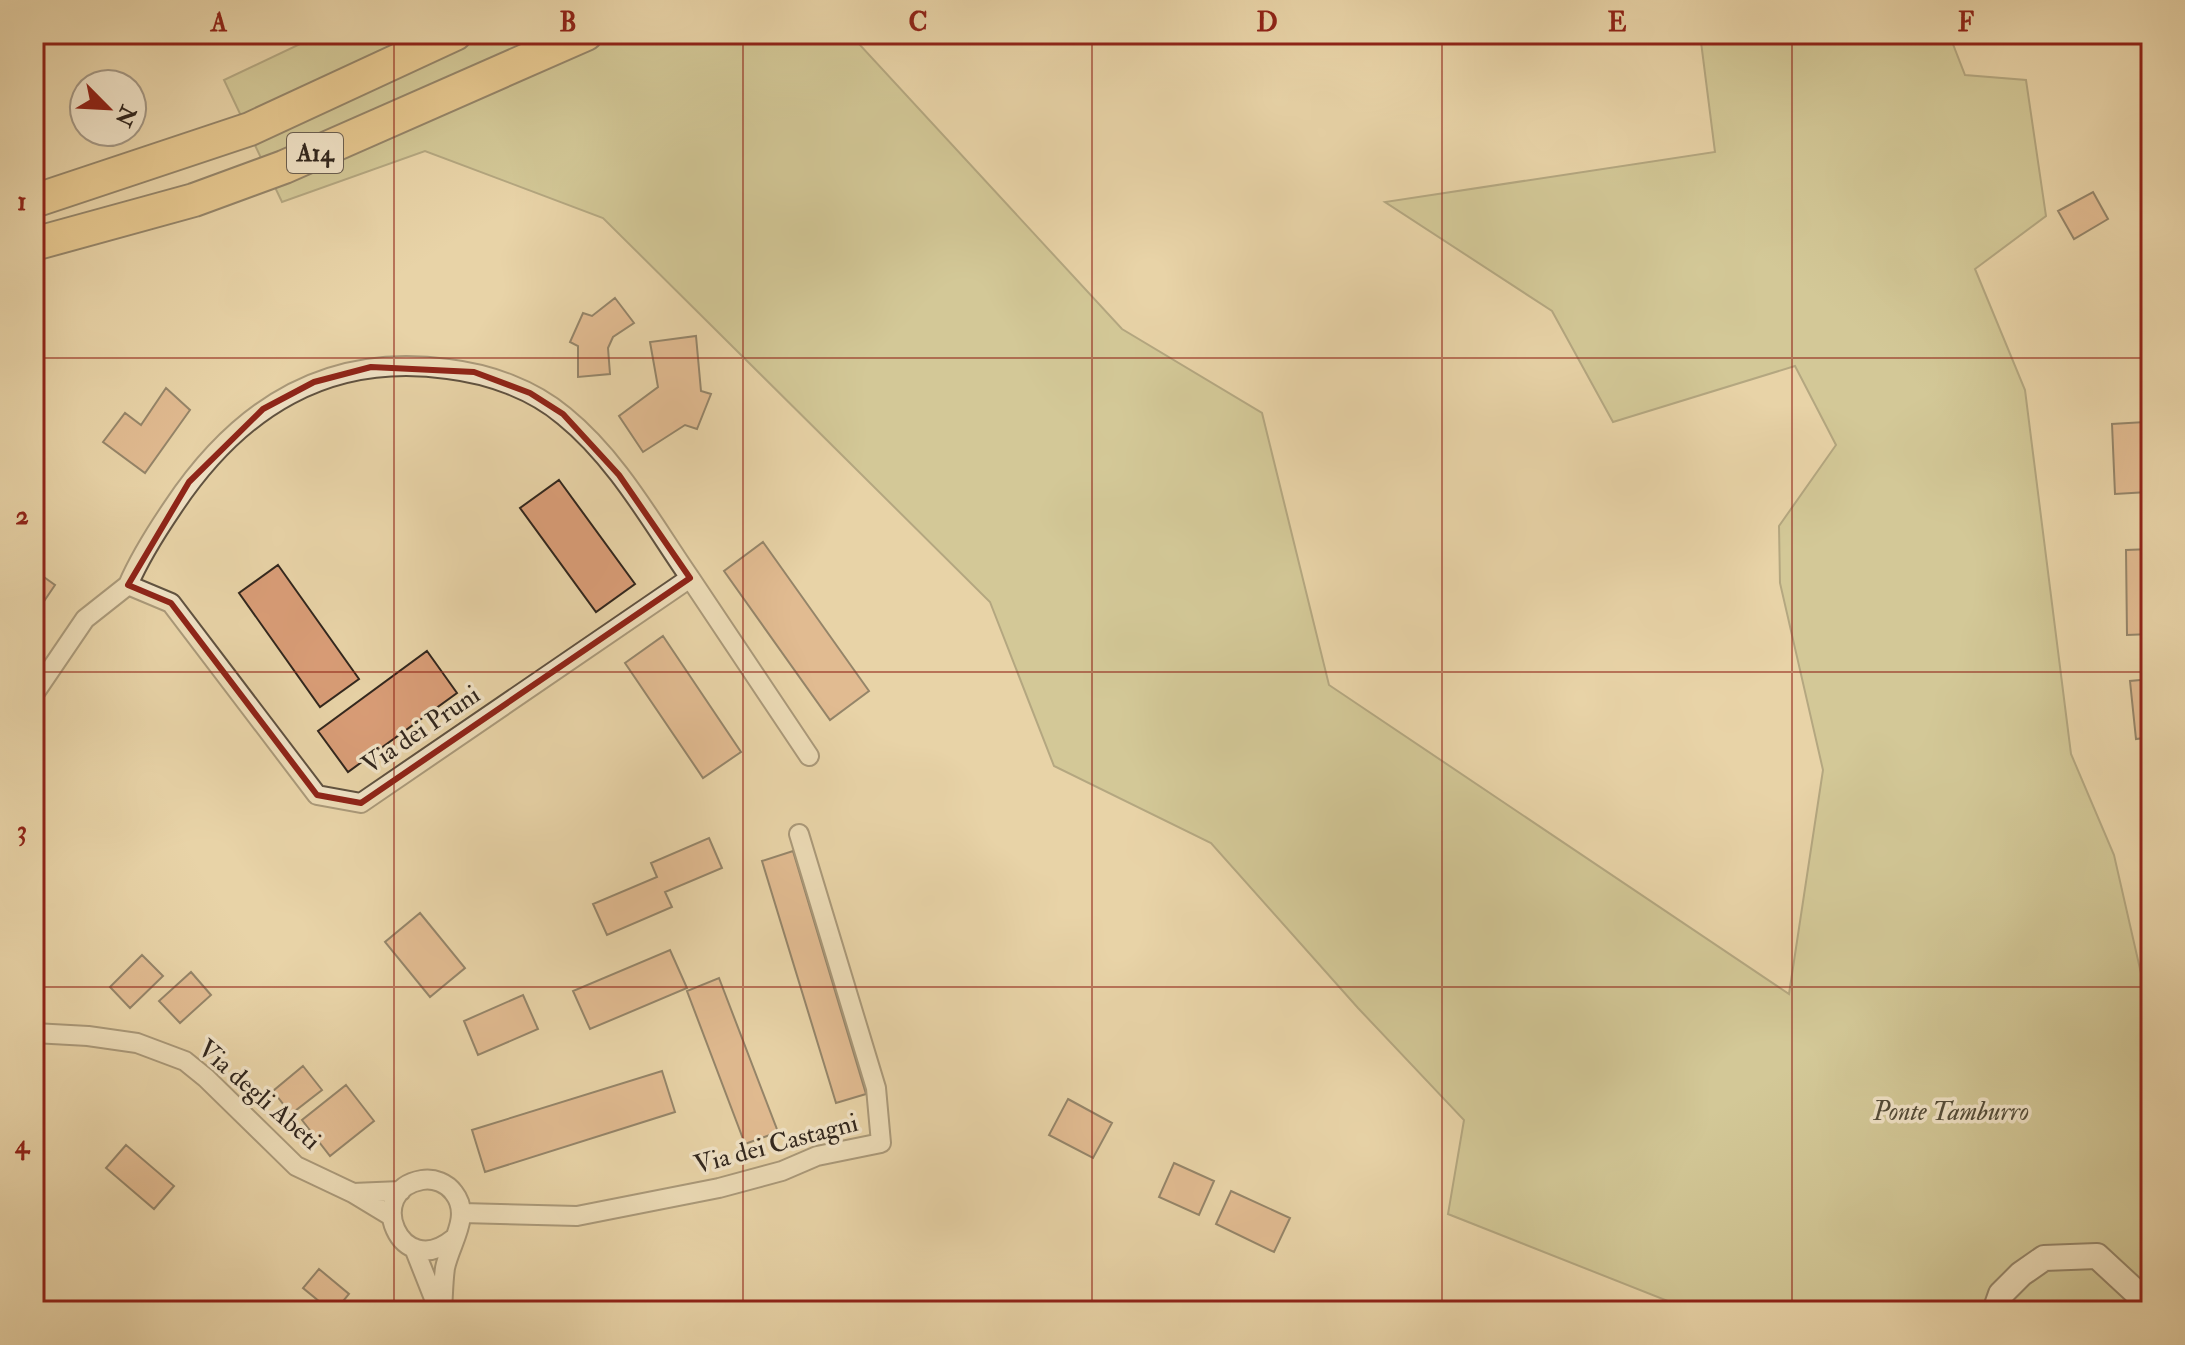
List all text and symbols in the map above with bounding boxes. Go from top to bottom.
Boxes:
text: A [210,7,228,39]
text: B [559,7,577,39]
text: C [908,7,928,39]
text: D [1256,7,1278,39]
text: E [1608,7,1627,39]
text: F [1958,7,1975,39]
north arrow [68,68,148,148]
text: N [108,100,143,131]
road number: A14 [287,133,343,173]
text: 1 [17,186,27,218]
text: 2 [15,500,29,532]
street label: Via dei Pruni [356,679,486,781]
text: 3 [17,815,27,847]
street label: Via degli Abeti [191,1033,327,1157]
park label: Ponte Tamburro [1872,1096,2029,1128]
street label: Via dei Castagni [691,1107,861,1181]
text: 4 [14,1129,31,1161]

